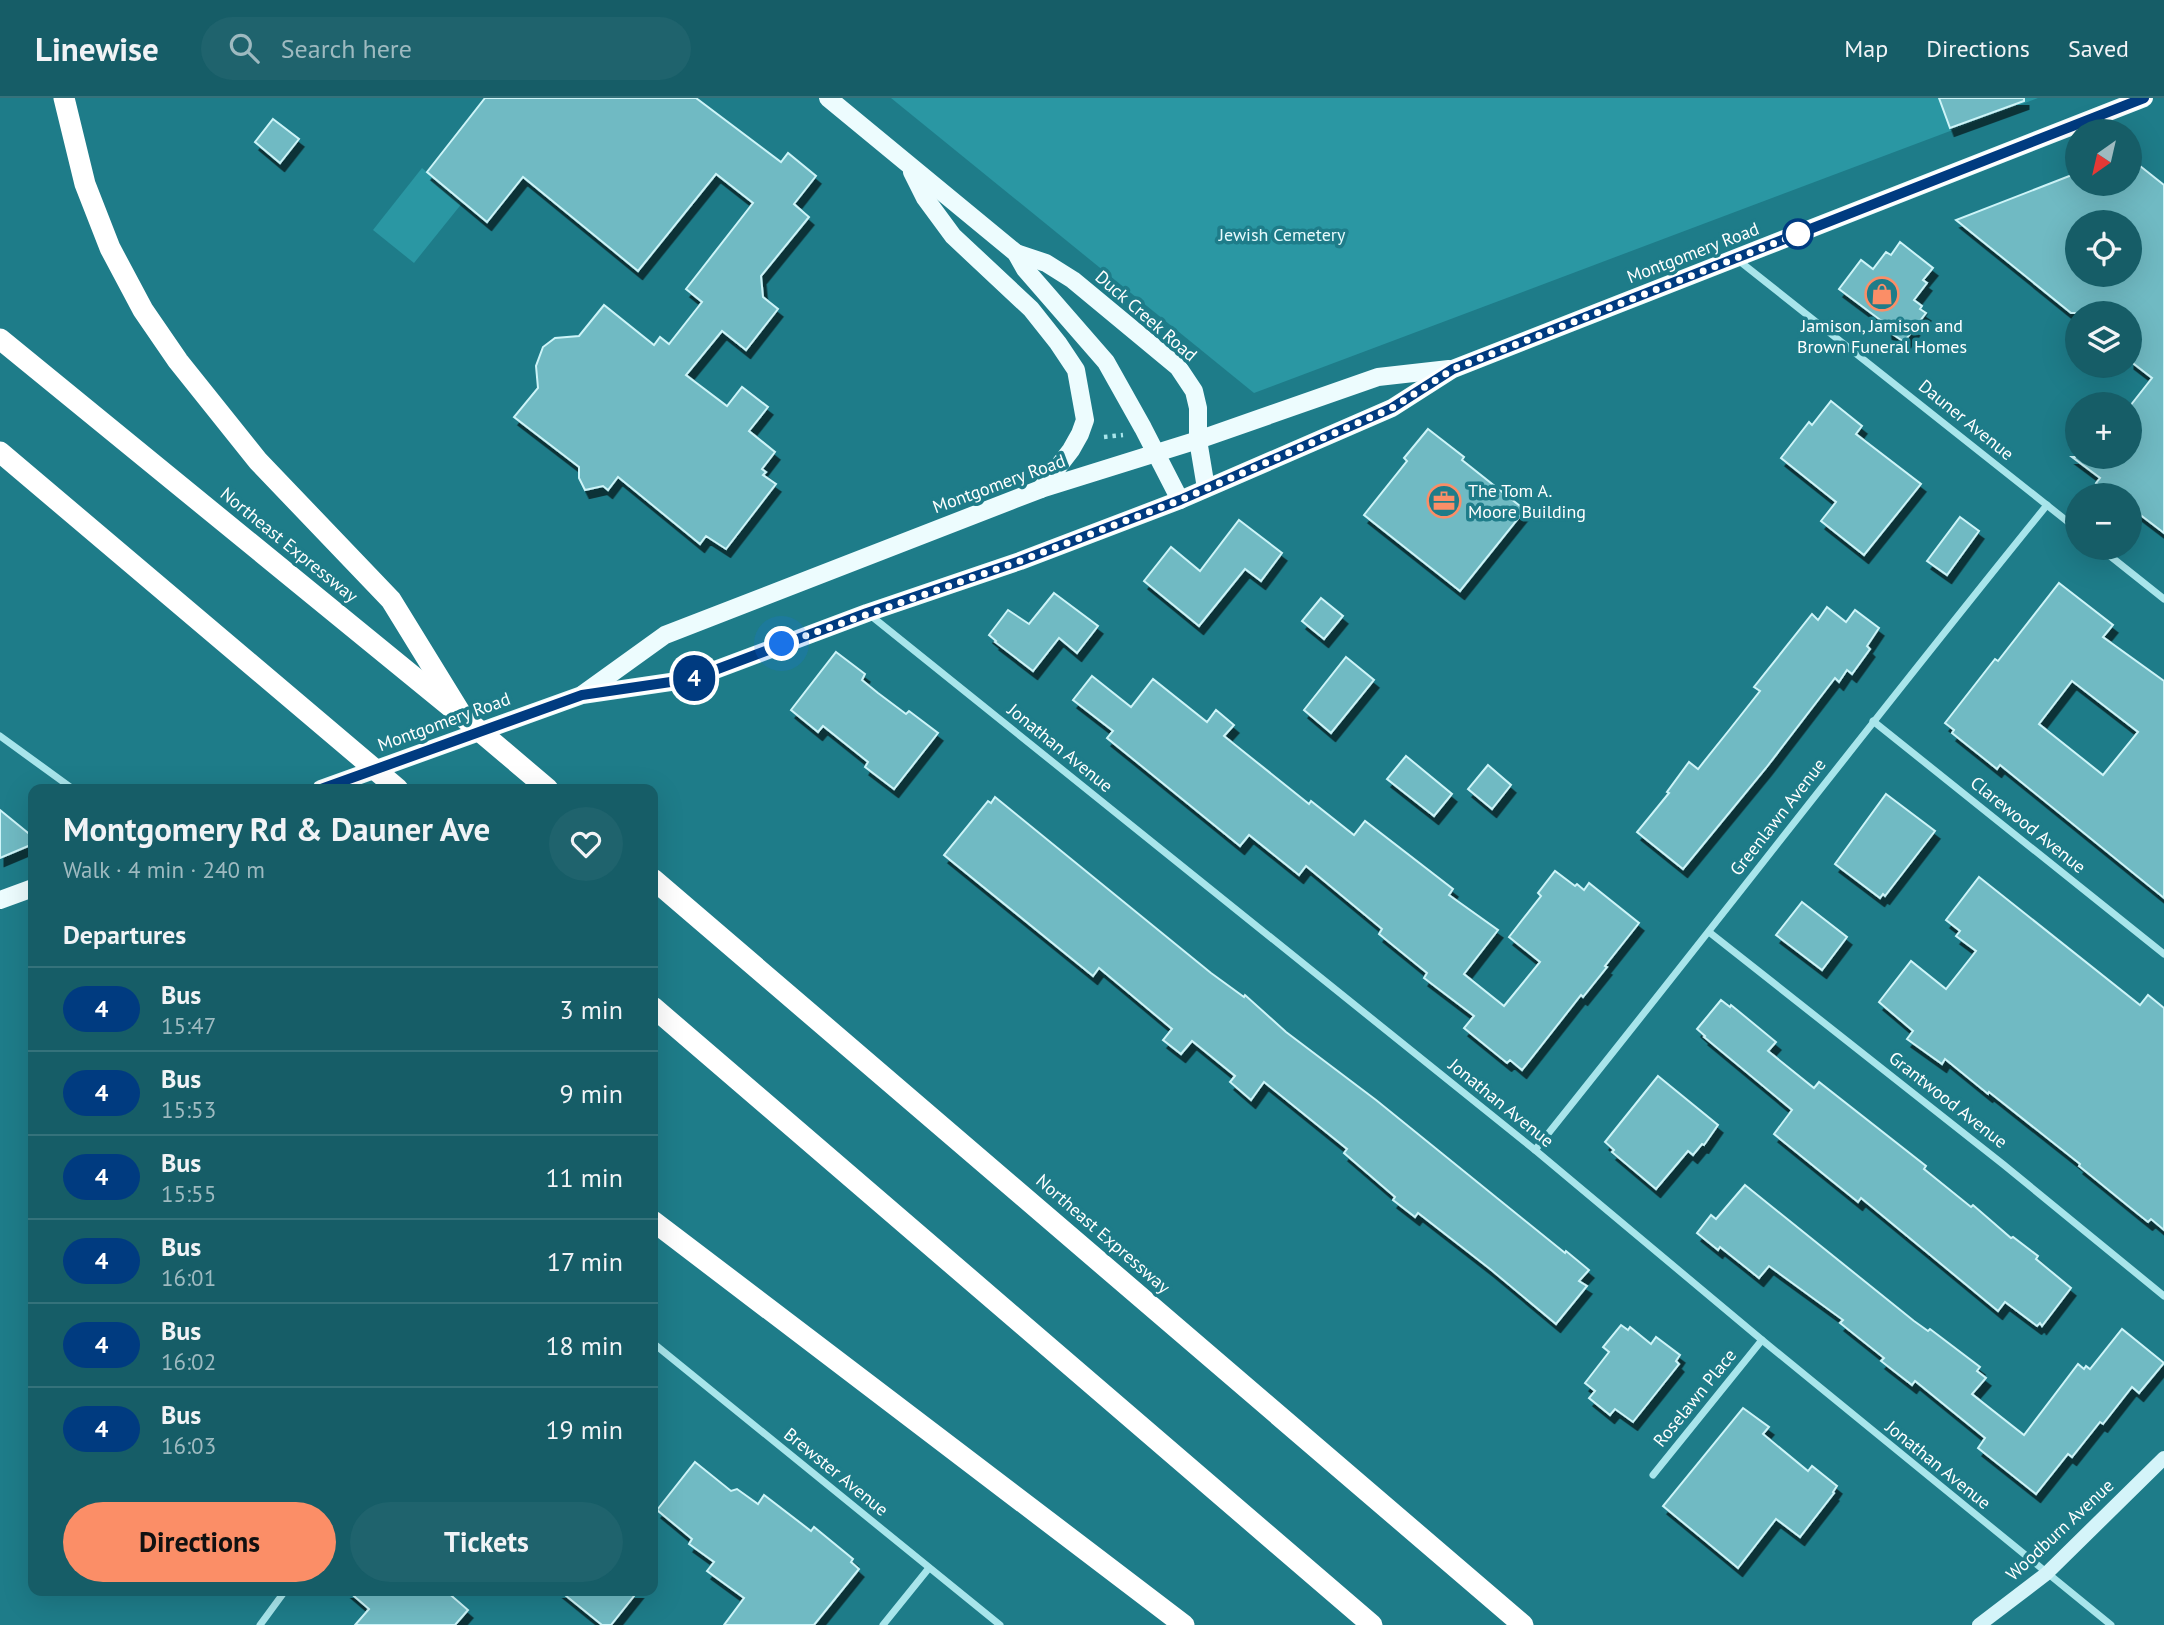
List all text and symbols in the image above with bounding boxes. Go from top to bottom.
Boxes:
search box [201,17,691,80]
text: Linewise [35,27,159,70]
icon: search [225,29,263,67]
text: Search here [281,32,412,65]
text: Map [1844,33,1888,64]
text: Directions [1926,33,2030,64]
text: Saved [2068,33,2129,64]
north arrow [2065,119,2142,196]
map controls [2065,119,2142,560]
button: locate [2065,210,2142,287]
street label: Montgomery Road [1624,217,1762,288]
unlabelled marker [1783,219,1813,249]
park label: Jewish Cemetery [1218,223,1346,246]
street label: Duck Creek Road [1091,265,1202,366]
shop icon: Jamison, Jamison and Brown Funeral Homes [1863,275,1901,313]
button: layers [2065,301,2142,378]
place label: Jamison, Jamison and Brown Funeral Homes [1797,314,1967,358]
street label: Dauner Avenue [1914,374,2019,465]
button: + [2065,392,2142,469]
street label: Montgomery Road [929,449,1068,518]
place label: The Tom A. Moore Building [1468,479,1586,523]
street label: Northeast Expressway [216,482,363,608]
office icon: The Tom A. Moore Building [1425,482,1463,520]
button: − [2065,483,2142,560]
your location [764,626,799,661]
line badge: 4 [671,655,717,701]
text: 4 [687,662,701,693]
street label: Montgomery Road [374,687,513,756]
street label: Jonathan Avenue [1002,698,1118,797]
street label: Greenlawn Avenue [1725,753,1831,880]
street label: Clarewood Avenue [1966,771,2091,878]
text: Montgomery Rd & Dauner Ave [63,807,490,850]
button: heart [549,807,623,881]
text: Walk · 4 min · 240 m [63,855,265,884]
text: Departures [63,918,186,951]
text: Bus [161,978,201,1011]
text: 4 [95,993,108,1024]
text: 3 min [560,993,623,1026]
text: 15:47 [161,1011,216,1040]
street label: Grantwood Avenue [1884,1046,2012,1153]
street label: Jonathan Avenue [1443,1053,1559,1152]
text: Bus [161,1062,201,1095]
text: 4 [95,1077,108,1108]
text: 9 min [560,1077,623,1110]
text: 15:53 [161,1095,216,1124]
text: Bus [161,1146,201,1179]
text: 4 [95,1161,108,1192]
text: 11 min [545,1161,623,1194]
street label: Northeast Expressway [1031,1169,1176,1299]
text: 15:55 [161,1179,216,1208]
text: Bus [161,1230,201,1263]
text: 4 [95,1245,108,1276]
text: 17 min [547,1245,623,1278]
text: 16:01 [161,1263,216,1292]
text: Bus [161,1314,201,1347]
text: 4 [95,1329,108,1360]
text: 18 min [545,1329,623,1362]
street label: Roselawn Place [1648,1344,1741,1451]
text: 16:02 [161,1347,216,1376]
text: Bus [161,1398,201,1431]
text: 4 [95,1413,108,1444]
text: 19 min [545,1413,623,1446]
street label: Jonathan Avenue [1880,1415,1996,1514]
street label: Brewster Avenue [779,1422,893,1521]
text: 16:03 [161,1431,216,1460]
street label: Woodburn Avenue [2001,1474,2118,1585]
button: Directions [63,1502,336,1582]
button: Tickets [350,1502,623,1582]

